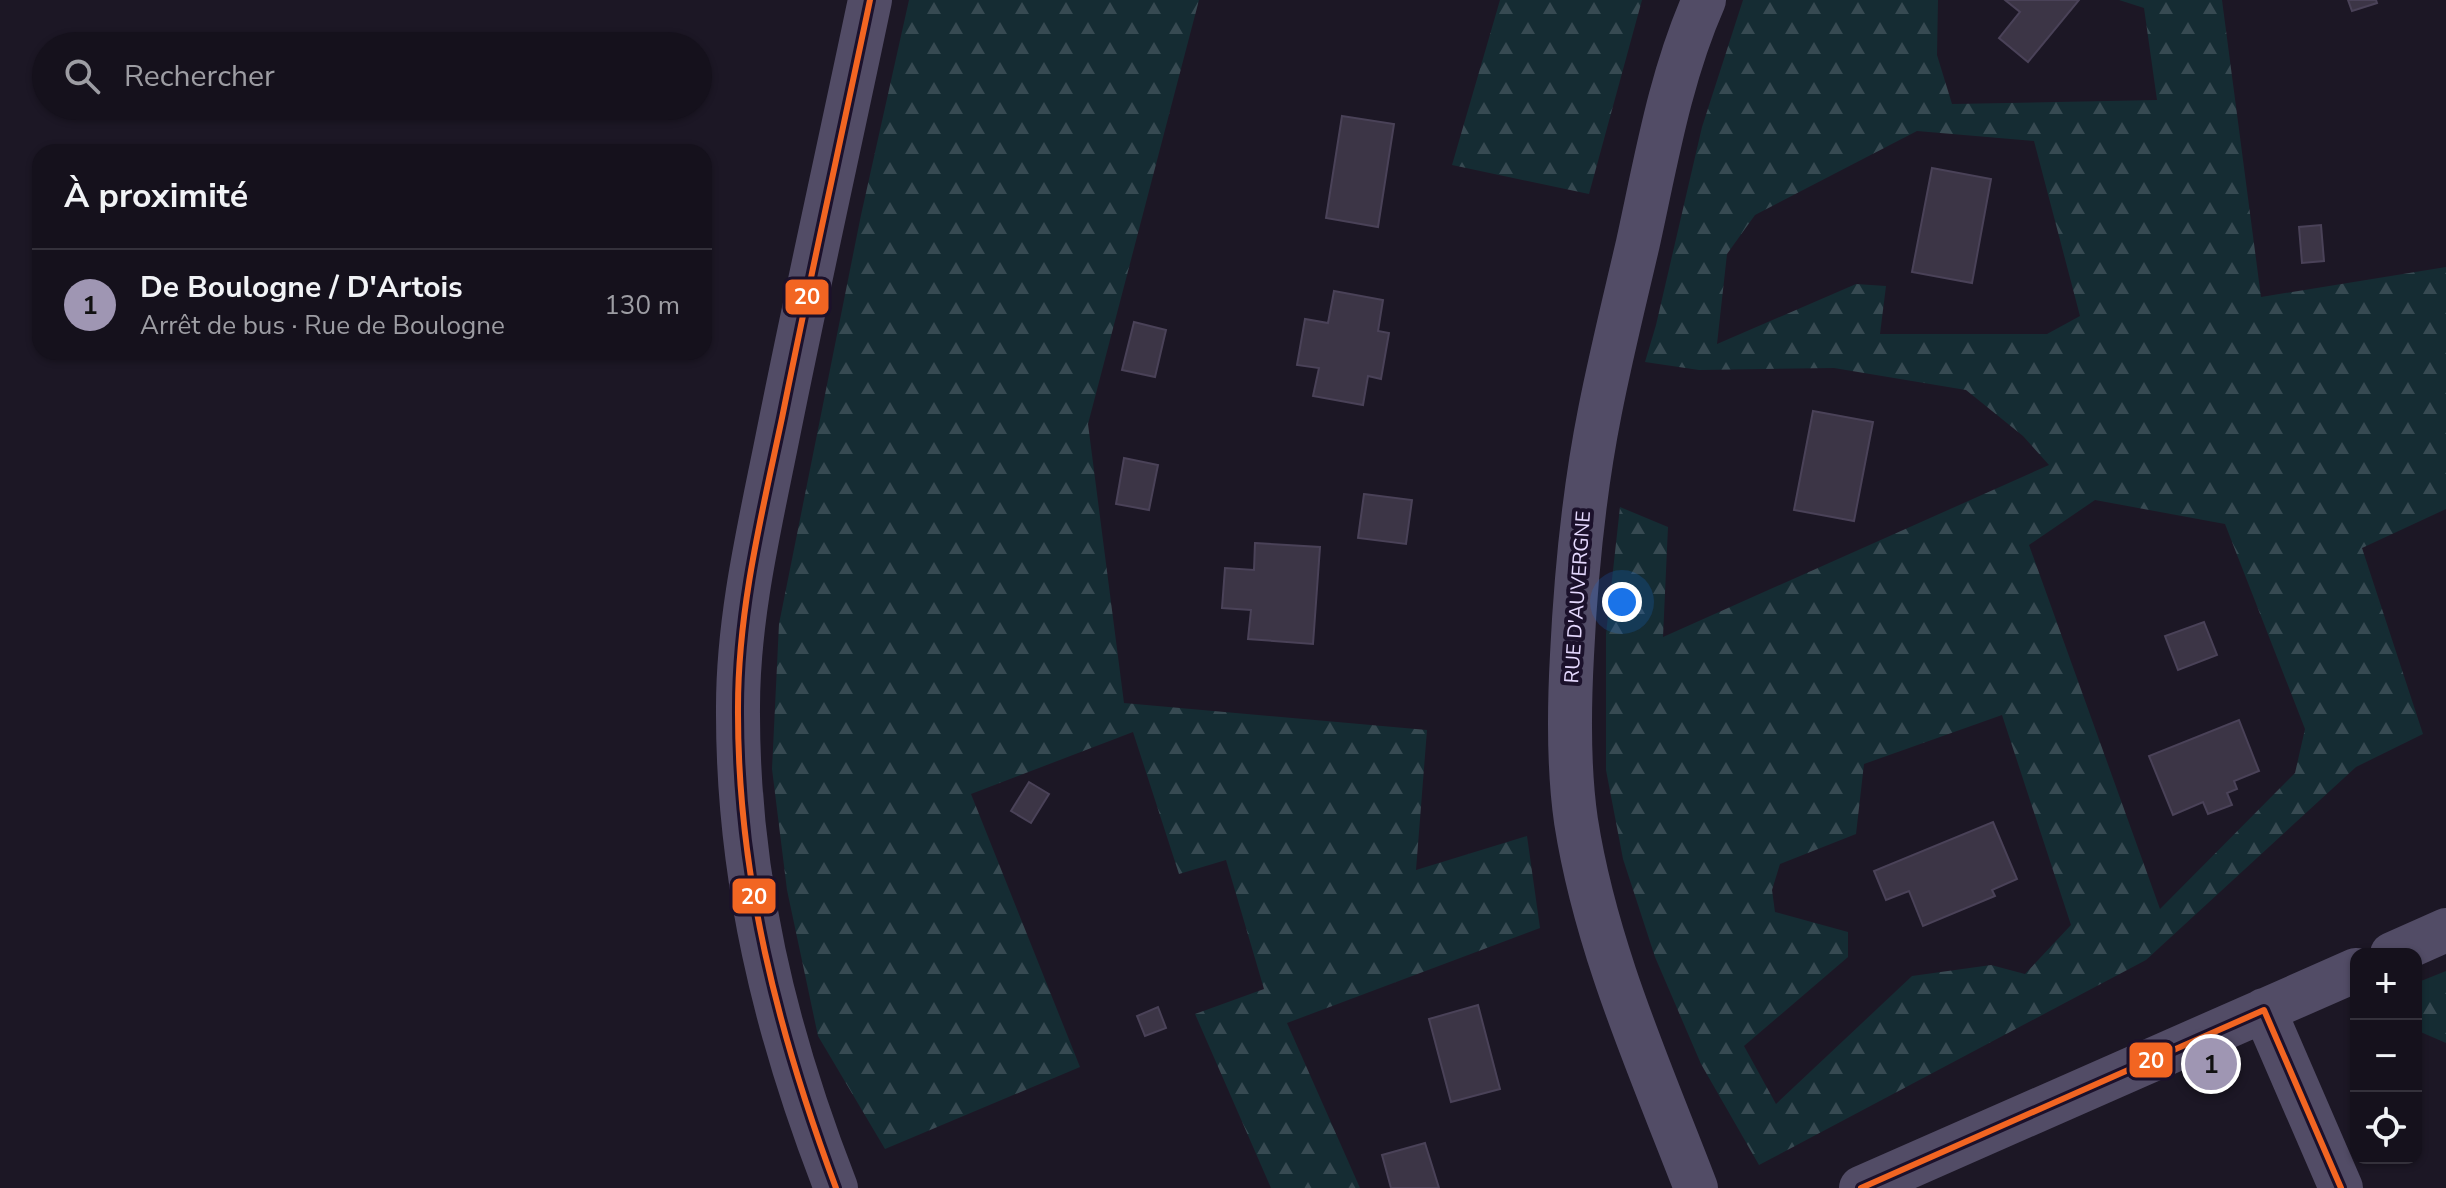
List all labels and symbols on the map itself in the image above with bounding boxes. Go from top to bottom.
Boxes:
line badge: 20 [784,278,830,316]
text: 20 [794,282,820,312]
street label: RUE D'AUVERGNE [1558,510,1597,684]
your location [1602,582,1642,622]
line badge: 20 [731,877,777,915]
text: 20 [741,882,767,912]
pin: 1 [2185,1034,2237,1094]
line badge: 20 [2128,1041,2174,1079]
text: 20 [2138,1046,2164,1076]

